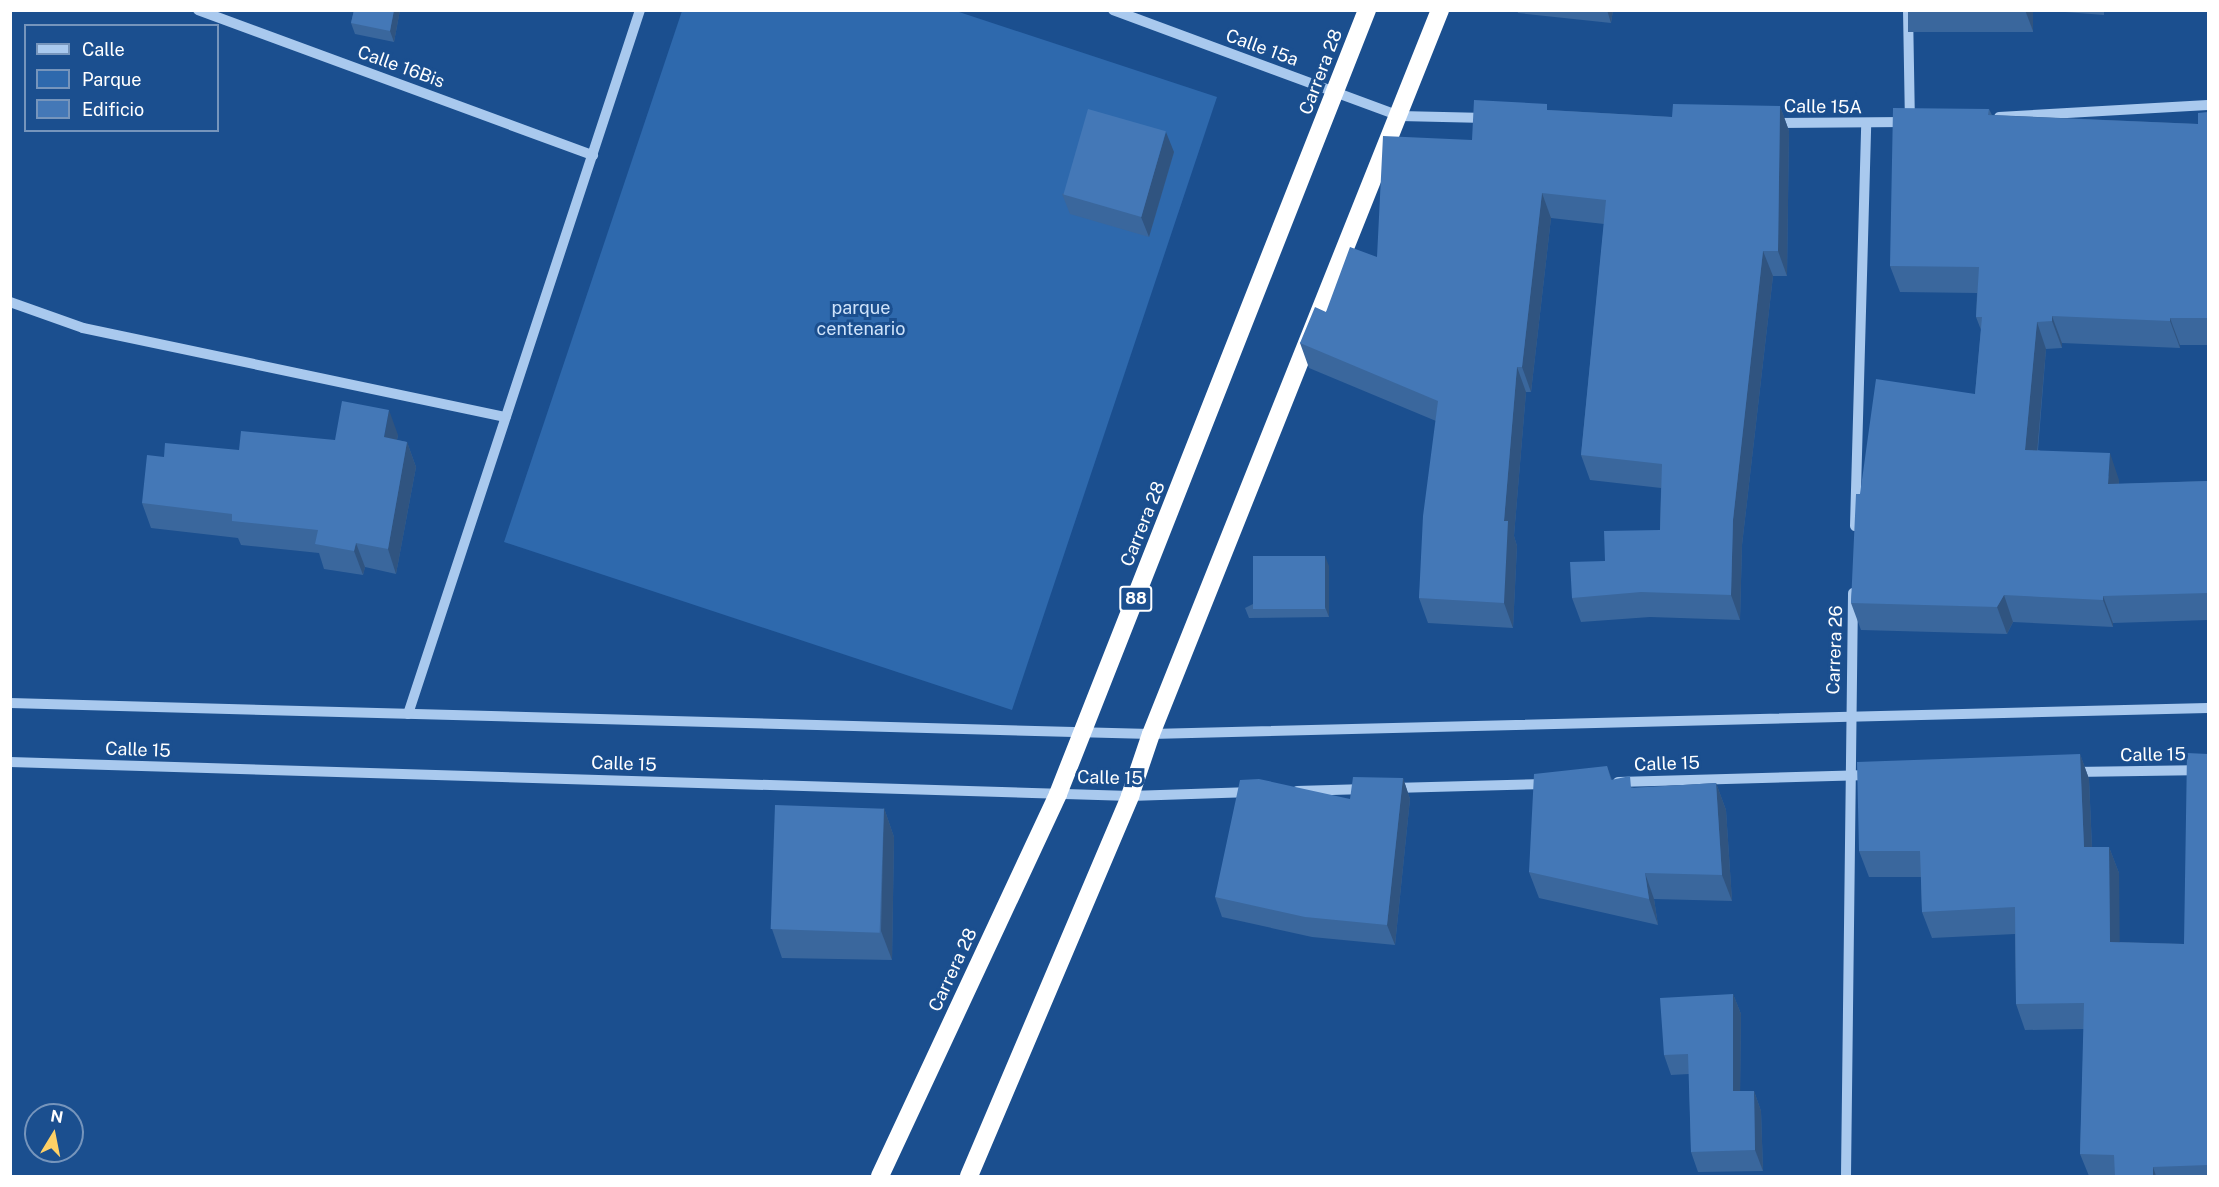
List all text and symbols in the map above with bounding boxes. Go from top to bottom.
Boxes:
legend [24,24,219,132]
street label: Calle 15a [1223,25,1301,71]
street label: Carrera 28 [1295,26,1347,118]
text: Calle [82,39,125,60]
street label: Calle 16Bis [354,41,448,93]
text: Parque [82,69,142,90]
street label: Calle 15A [1784,96,1862,118]
text: Edificio [82,99,144,120]
park label: parque centenario [817,298,905,340]
street label: Carrera 28 [1116,478,1170,570]
road number: 88 [1118,586,1154,612]
street label: Carrera 26 [1823,605,1847,695]
street label: Calle 15 [105,738,171,762]
street label: Calle 15 [2120,744,2186,766]
street label: Calle 15 [591,752,657,776]
street label: Calle 15 [1634,752,1700,776]
street label: Calle 15 [1077,767,1143,789]
street label: Carrera 28 [924,925,982,1015]
north arrow [24,1103,84,1163]
text: N [49,1106,65,1127]

